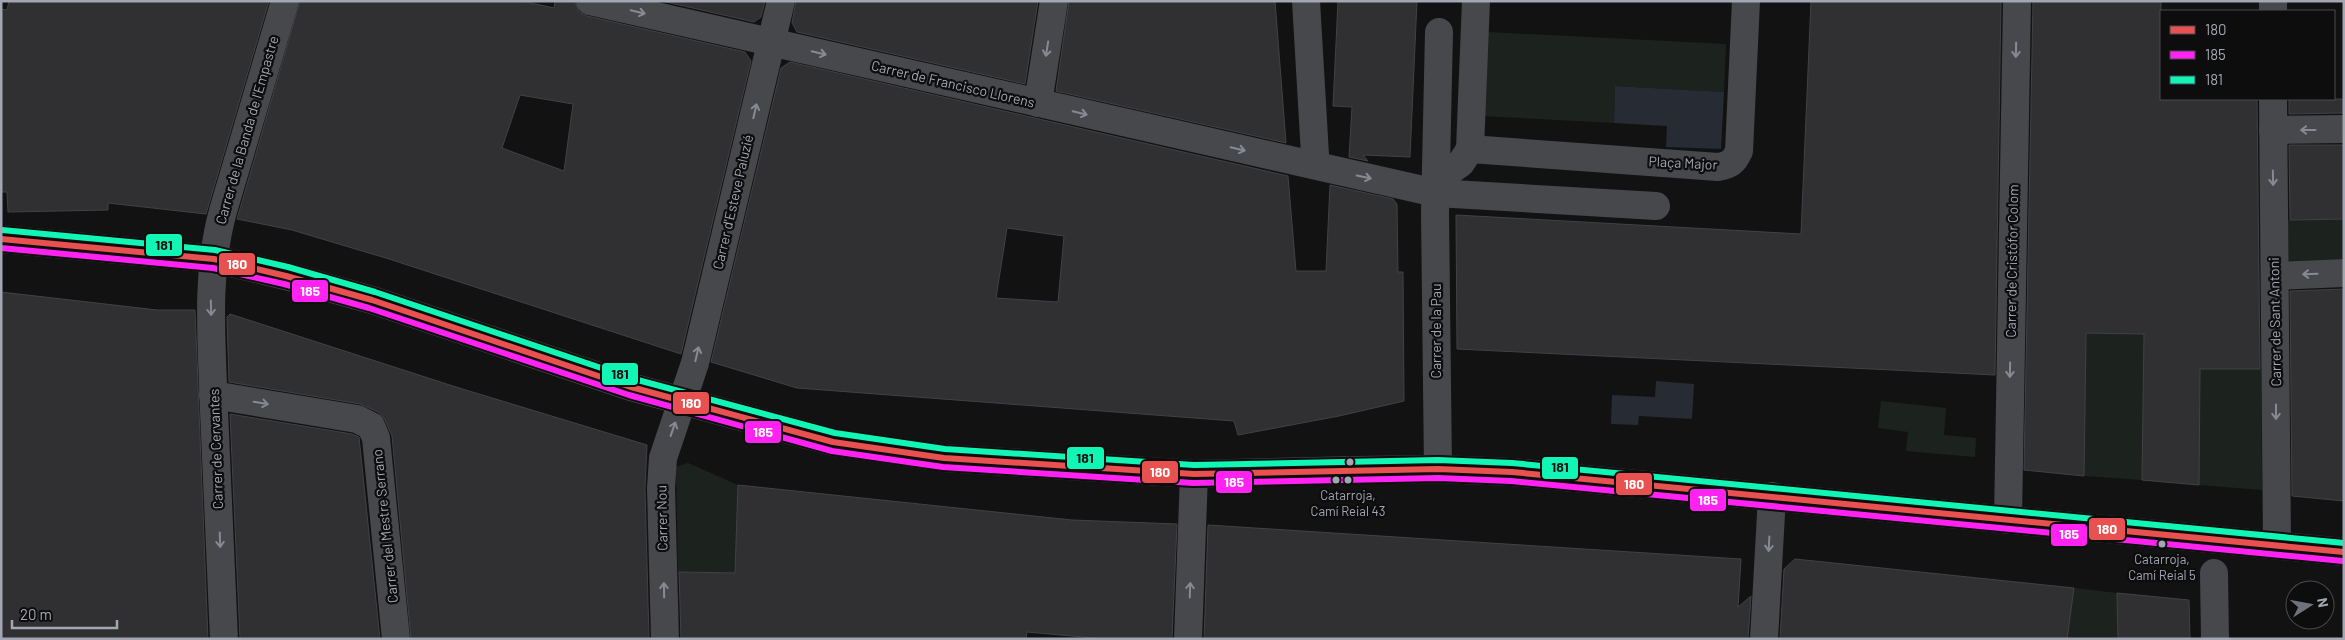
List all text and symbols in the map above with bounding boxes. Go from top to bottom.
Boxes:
one-way arrow [629,8,645,17]
legend [2160,10,2335,100]
text: 180 [2205,20,2227,38]
street label: Carrer de la Banda de l'Empastre [211,34,282,226]
one-way arrow [1041,41,1051,57]
one-way arrow [2012,42,2021,58]
text: 185 [2205,45,2226,63]
one-way arrow [811,49,827,58]
street label: Carrer de Francisco Llorens [870,56,1037,111]
text: 181 [2205,70,2223,88]
one-way arrow [751,104,760,120]
one-way arrow [1071,109,1087,118]
one-way arrow [2300,125,2316,134]
street label: Carrer d'Esteve Paluzié [709,133,756,271]
one-way arrow [1230,145,1246,154]
street label: Plaça Major [1648,152,1718,173]
one-way arrow [2269,170,2278,186]
one-way arrow [1355,173,1371,182]
street label: Carrer de Cristòfor Colom [2002,184,2021,338]
line badge: 181 [145,233,183,257]
text: 181 [155,236,173,253]
line badge: 180 [218,252,256,276]
text: 180 [227,255,247,272]
street label: Carrer de Sant Antoni [2265,257,2284,387]
one-way arrow [2302,270,2318,279]
line badge: 185 [291,279,329,303]
text: 185 [300,282,320,299]
street label: Carrer de la Pau [1427,283,1444,379]
one-way arrow [206,300,216,316]
one-way arrow [693,347,702,363]
line badge: 181 [601,362,639,386]
one-way arrow [2005,362,2015,378]
text: 181 [611,365,629,382]
street label: Carrer de Cervantes [205,388,226,510]
line badge: 180 [672,391,710,415]
text: 180 [681,394,701,411]
one-way arrow [253,399,269,409]
one-way arrow [2271,404,2281,420]
line badge: 185 [744,420,782,444]
one-way arrow [669,422,679,438]
text: 185 [753,423,773,440]
line badge: 181 [1066,446,1105,470]
street label: Carrer del Mestre Serrano [368,448,401,604]
text: 181 [1076,449,1094,466]
line badge: 181 [1541,456,1579,480]
unlabelled marker [1345,457,1355,467]
text: 181 [1551,458,1569,475]
line badge: 180 [1141,460,1179,484]
text: 180 [1150,463,1170,480]
line badge: 185 [1215,470,1253,494]
line badge: 180 [1615,472,1653,496]
text: 185 [1224,473,1244,490]
unlabelled marker [1331,475,1341,485]
marker: Catarroja, Camí Reial 43 [1343,475,1353,485]
text: 180 [1624,475,1644,492]
street label: Carrer Nou [652,485,671,551]
place label: Catarroja, Camí Reial 43 [1311,487,1385,519]
line badge: 185 [1689,488,1727,512]
text: 185 [1698,491,1718,508]
line badge: 180 [2088,517,2126,541]
text: 180 [2097,520,2117,537]
line badge: 185 [2050,523,2088,547]
text: 185 [2059,525,2079,542]
one-way arrow [215,532,224,548]
one-way arrow [1764,536,1773,552]
marker: Catarroja, Camí Reial 5 [2157,539,2167,549]
place label: Catarroja, Camí Reial 5 [2128,551,2196,583]
north arrow [2285,580,2335,630]
one-way arrow [659,582,669,598]
one-way arrow [1185,582,1194,598]
text: N [2314,596,2332,609]
scale bar [12,598,118,630]
text: 20 m [20,605,52,623]

